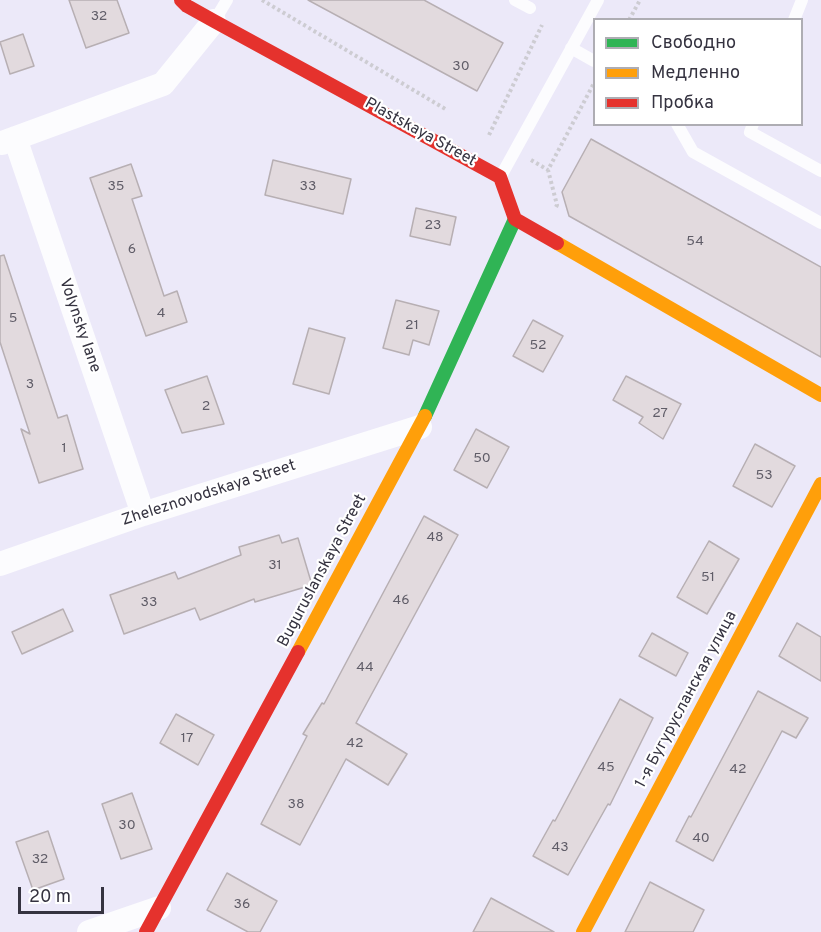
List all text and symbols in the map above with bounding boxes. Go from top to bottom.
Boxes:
house number: 32 [91,9,107,25]
legend [593,18,803,126]
text: Свободно [651,32,736,55]
house number: 30 [452,59,470,75]
text: Медленно [651,62,740,85]
text: Пробка [651,92,714,115]
street label: Plastskaya Street [361,94,479,172]
house number: 35 [107,179,125,195]
house number: 33 [300,179,316,195]
house number: 23 [425,218,441,234]
house number: 54 [686,234,704,250]
house number: 6 [128,242,136,258]
street label: Volynsky lane [54,276,104,376]
house number: 4 [157,306,165,322]
house number: 5 [9,311,17,327]
house number: 21 [405,318,419,334]
house number: 52 [529,338,547,354]
house number: 3 [26,377,34,393]
house number: 2 [202,399,210,415]
house number: 27 [652,406,668,422]
house number: 1 [61,441,67,457]
house number: 50 [473,451,491,467]
street label: Zheleznovodskaya Street [120,457,298,531]
house number: 53 [755,468,773,484]
street label: Buguruslanskaya Street [275,491,371,651]
house number: 48 [426,530,444,546]
house number: 31 [268,558,282,574]
house number: 51 [701,570,715,586]
house number: 46 [392,593,410,609]
house number: 33 [141,595,157,611]
street label: 1-я Бугурусланская улица [632,608,742,792]
house number: 44 [356,660,374,676]
house number: 17 [181,731,193,747]
house number: 42 [346,736,364,752]
house number: 45 [597,760,615,776]
house number: 42 [729,762,747,778]
house number: 38 [288,797,304,813]
house number: 30 [118,818,136,834]
house number: 40 [692,831,710,847]
house number: 43 [551,840,569,856]
house number: 32 [32,852,48,868]
scale bar [21,875,106,913]
text: 20 m [29,886,71,909]
house number: 36 [234,897,250,913]

